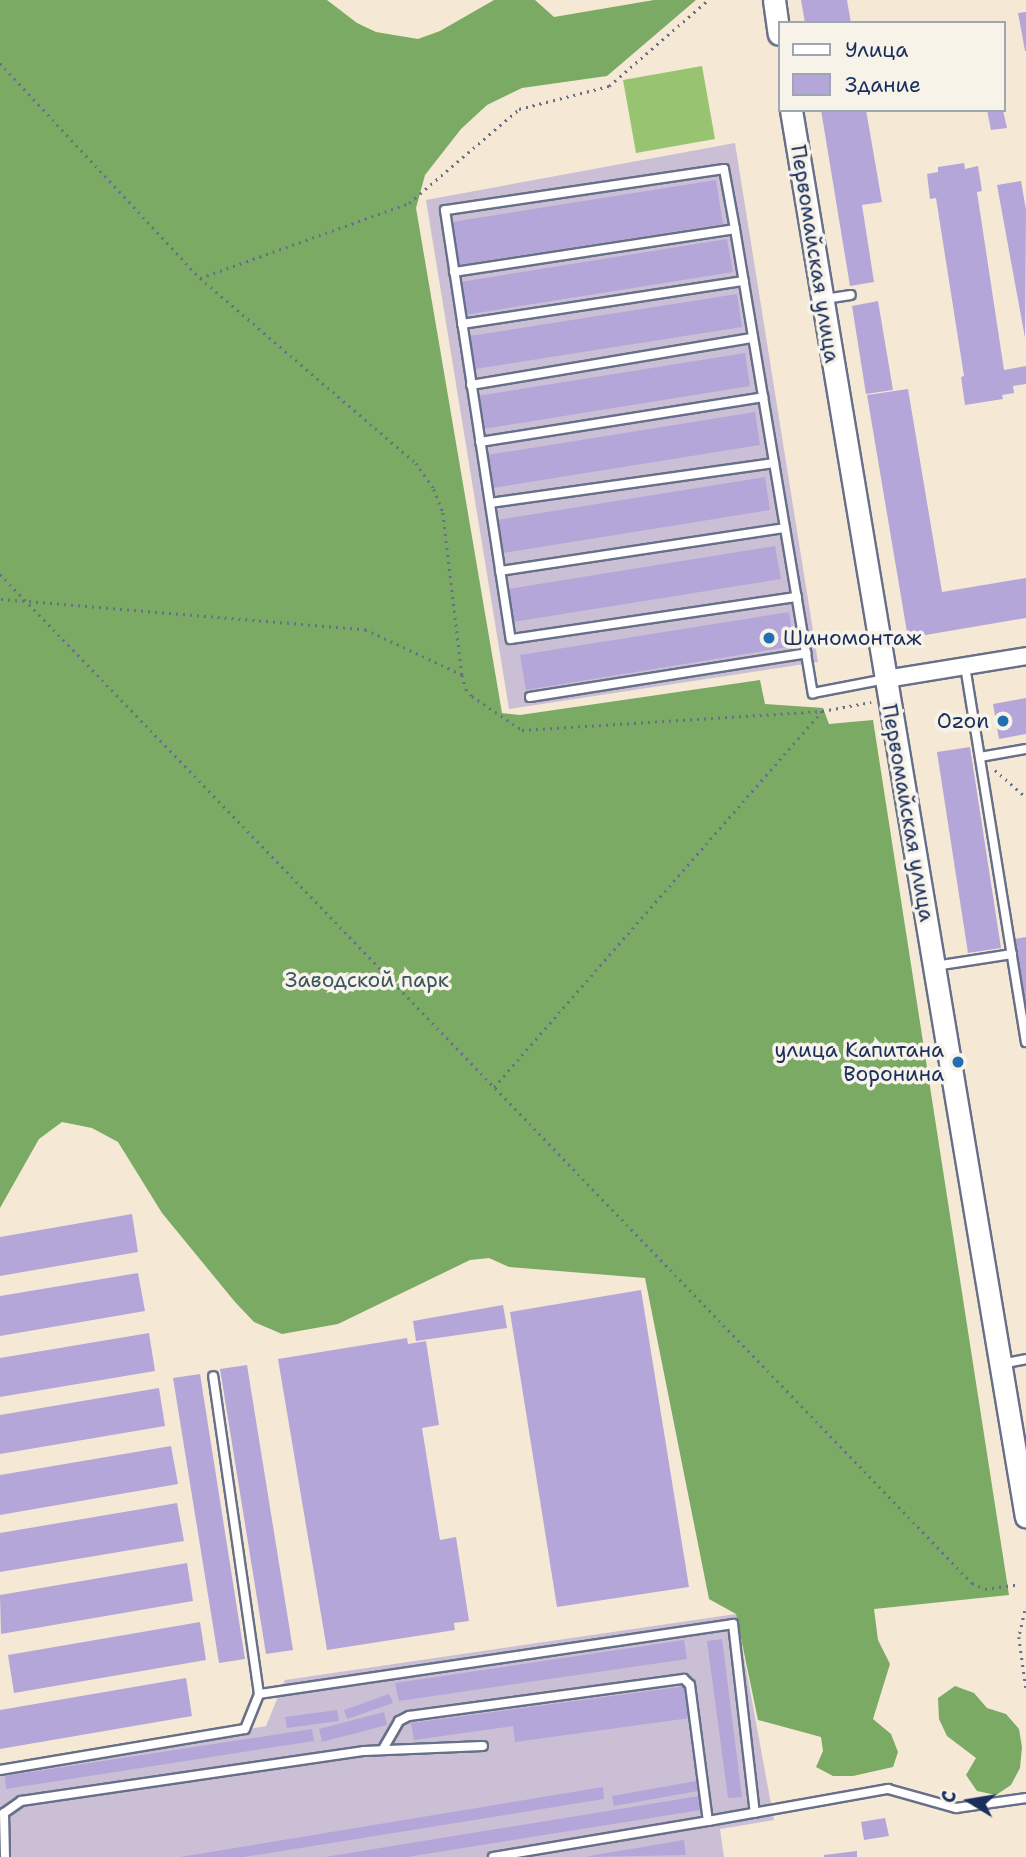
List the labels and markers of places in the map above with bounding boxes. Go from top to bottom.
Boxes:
place label: Шиномонтаж [783,625,922,651]
marker: Шиномонтаж [761,630,777,646]
place label: Ozon [937,708,989,734]
marker: Ozon [995,713,1011,729]
place label: улица Капитана Воронина [774,1037,944,1087]
marker: улица Капитана Воронина [950,1054,966,1070]

